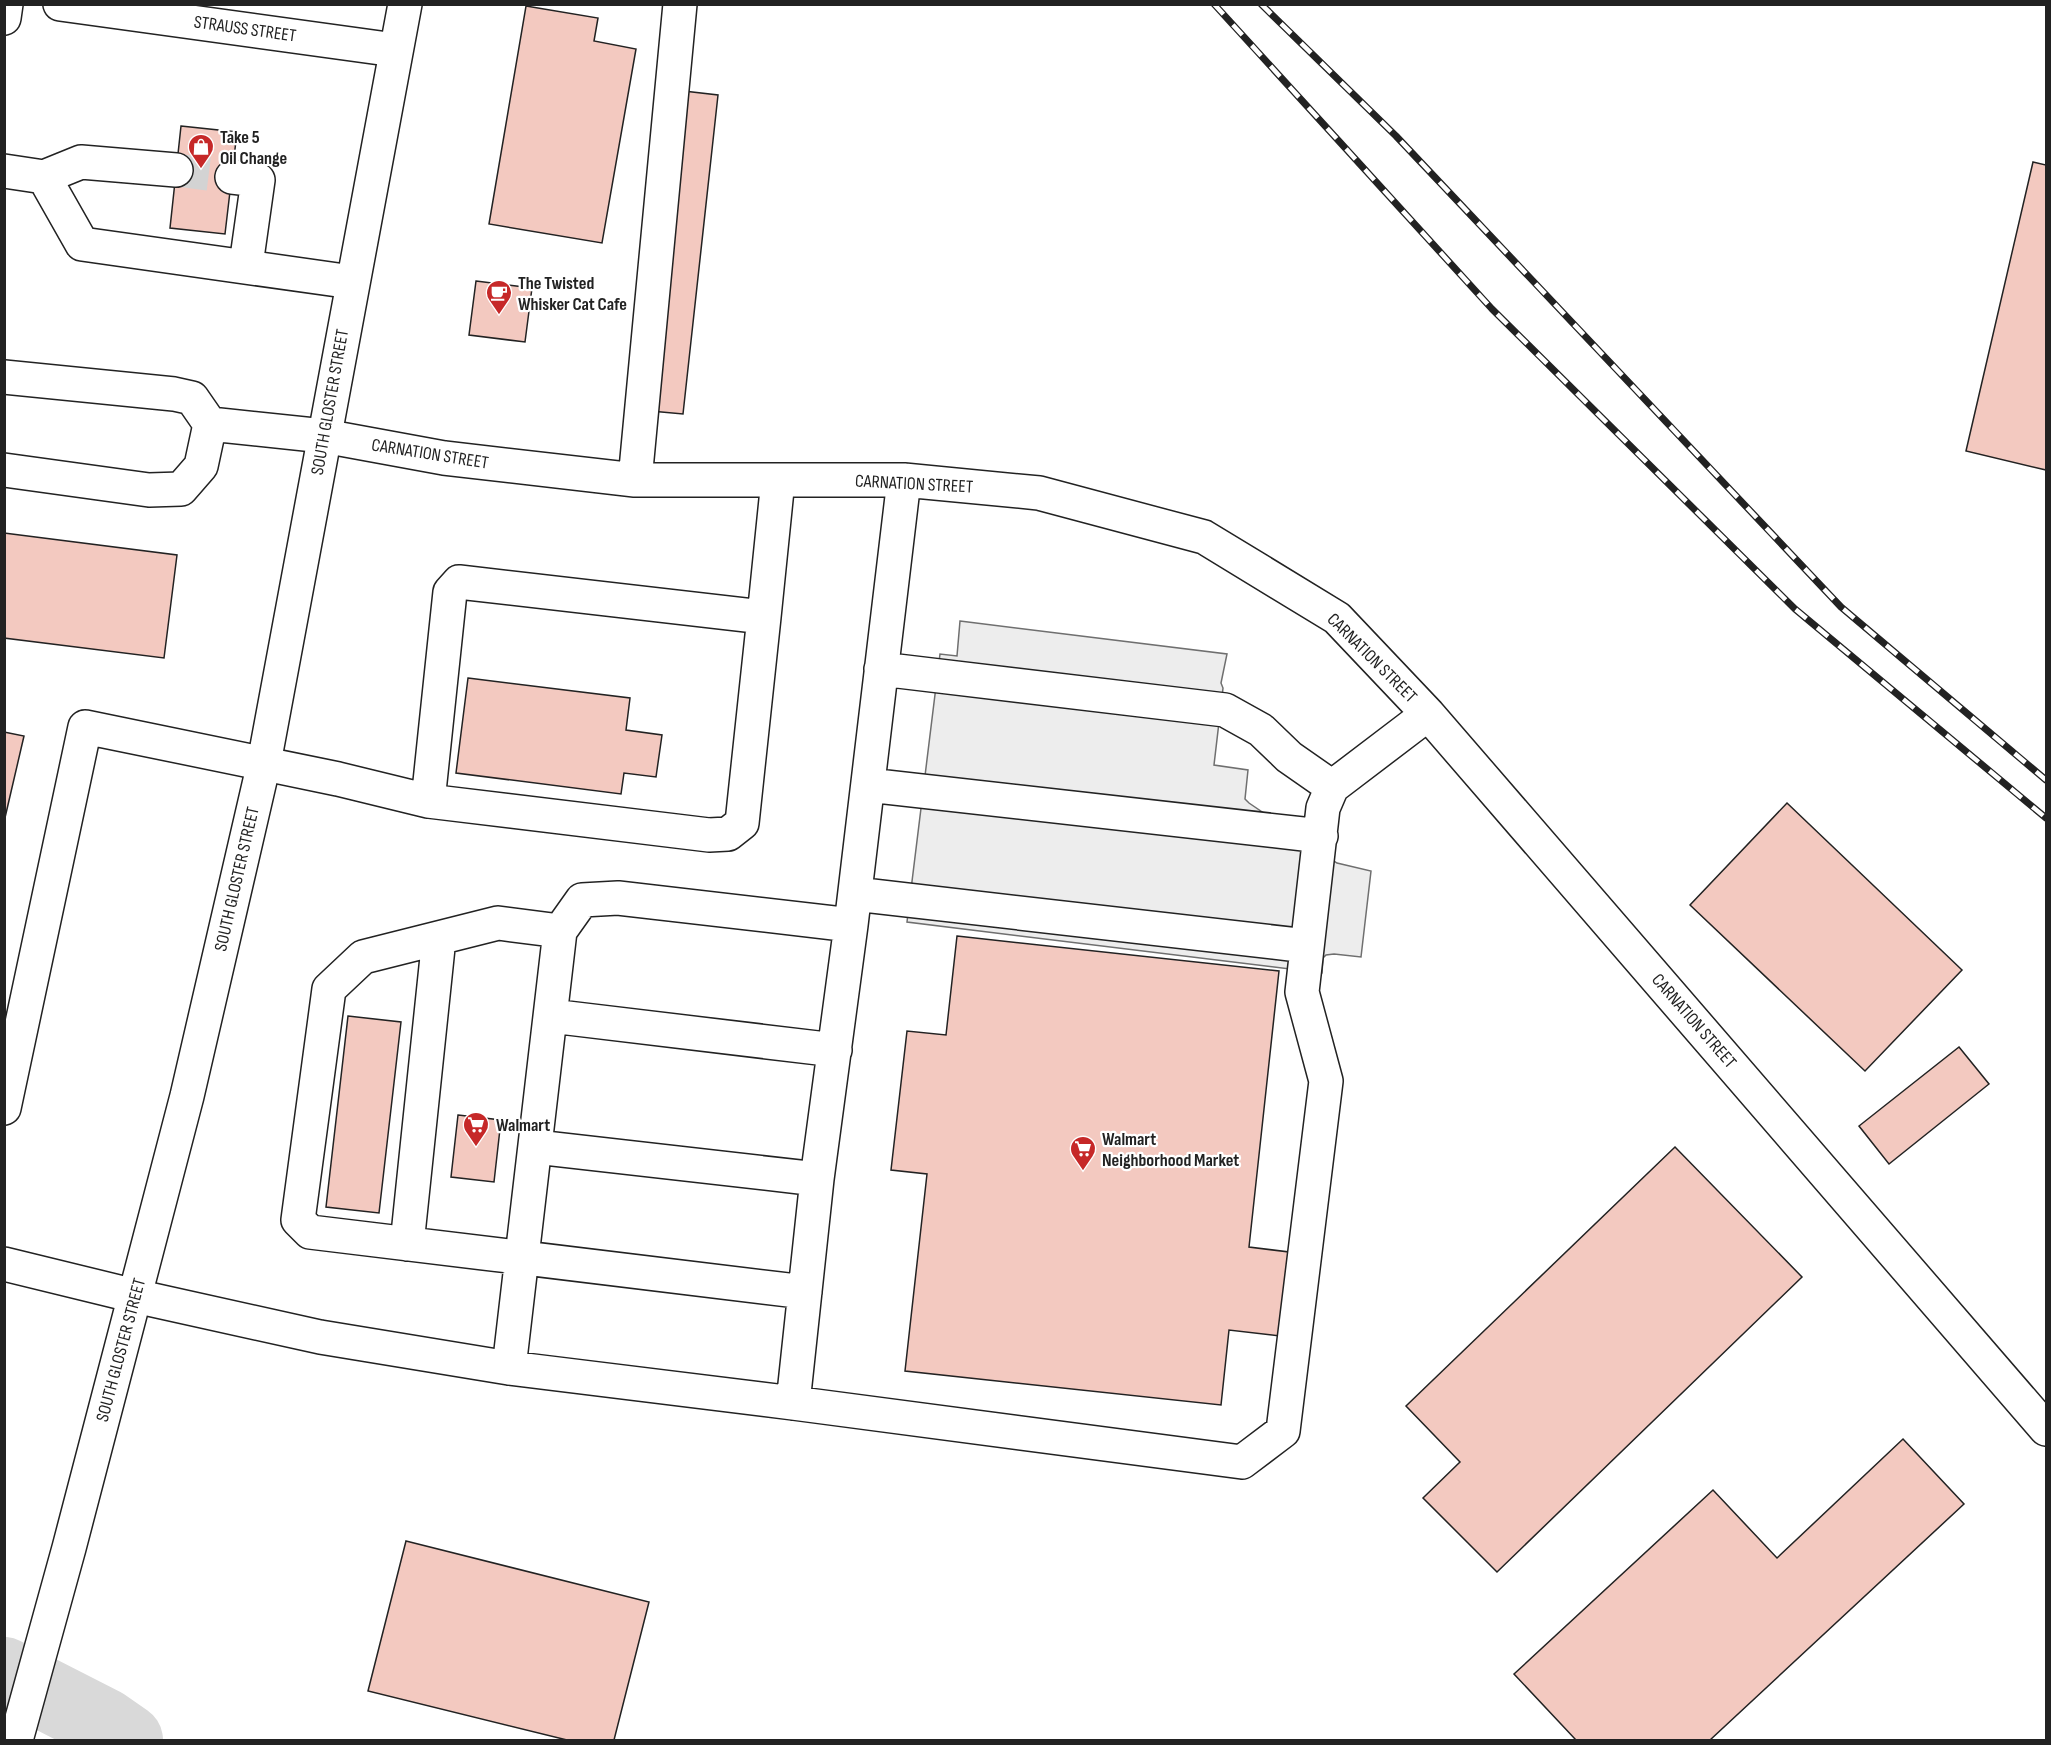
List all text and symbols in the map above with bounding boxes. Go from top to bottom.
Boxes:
street label: STRAUSS STREET [193,11,297,47]
place label: Take 5 Oil Change [220,127,287,169]
shop icon: Take 5 Oil Change [186,132,216,170]
place label: The Twisted Whisker Cat Cafe [518,273,627,315]
cafe icon: The Twisted Whisker Cat Cafe [484,278,514,316]
street label: SOUTH GLOSTER STREET [307,327,353,477]
street label: CARNATION STREET [370,434,490,474]
street label: CARNATION STREET [854,470,974,498]
street label: CARNATION STREET [1323,609,1421,707]
street label: SOUTH GLOSTER STREET [210,805,264,953]
street label: CARNATION STREET [1647,970,1741,1072]
supermarket icon: Walmart [461,1110,491,1148]
place label: Walmart [496,1115,550,1136]
place label: Walmart Neighborhood Market [1102,1129,1239,1171]
supermarket icon: Walmart Neighborhood Market [1068,1134,1098,1172]
street label: SOUTH GLOSTER STREET [92,1276,150,1424]

